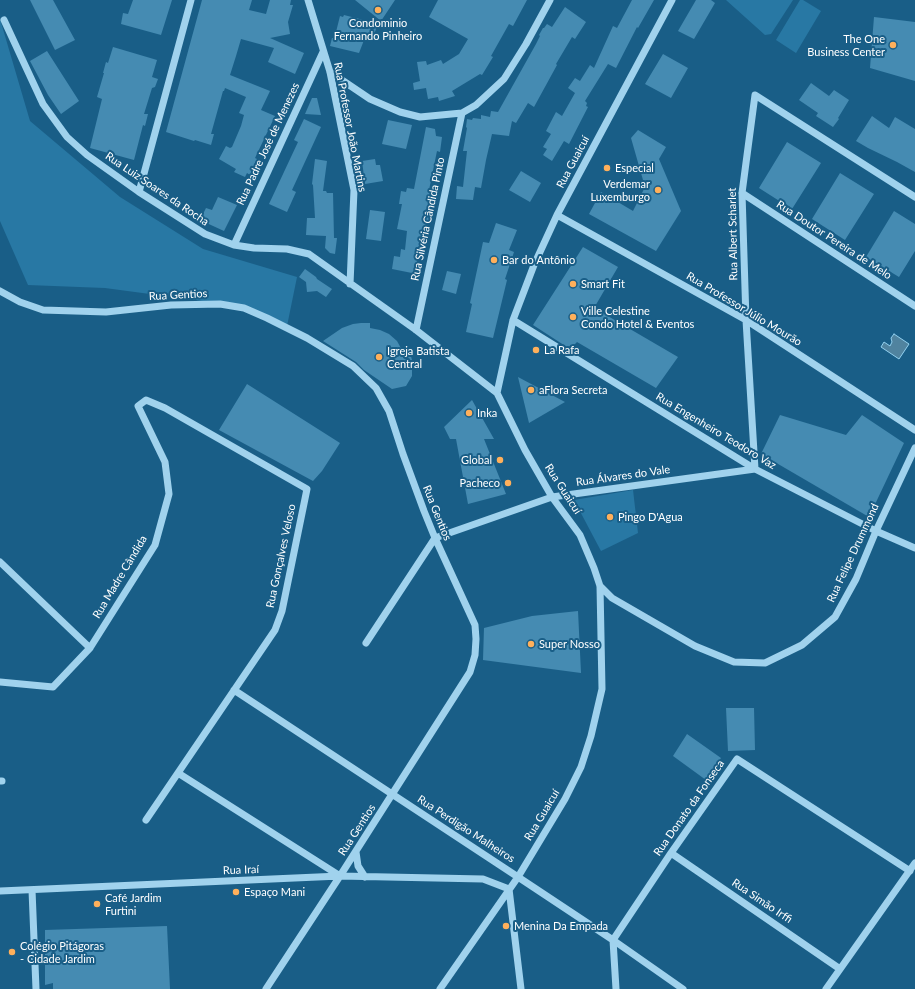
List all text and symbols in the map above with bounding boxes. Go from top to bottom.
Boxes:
marker: Condominio Fernando Pinheiro [373,5,383,15]
place label: Condominio Fernando Pinheiro [334,16,422,42]
place label: The One Business Center [807,32,885,58]
marker: The One Business Center [888,40,898,50]
street label: Rua Professor João Martins [331,61,369,193]
street label: Rua Padre José de Menezes [234,81,302,207]
street label: Rua Guaicuí [554,134,592,190]
street label: Rua Luiz Soares da Rocha [103,149,211,229]
street label: Rua Silvéria Cândida Pinto [408,156,448,282]
place label: Especial [615,161,654,175]
marker: Especial [602,163,612,173]
place label: Verdemar Luxemburgo [590,177,650,203]
marker: Verdemar Luxemburgo [653,185,663,195]
street label: Rua Albert Scharlet [726,187,740,281]
street label: Rua Doutor Pereira de Melo [774,198,894,282]
place label: Bar do Antônio [502,253,575,267]
marker: Bar do Antônio [489,255,499,265]
street label: Rua Professor Júlio Mourão [684,269,804,349]
place label: Smart Fit [581,277,625,291]
marker: Smart Fit [568,279,578,289]
street label: Rua Gentios [148,287,208,303]
place label: Ville Celestine Condo Hotel & Eventos [581,304,694,330]
marker: Ville Celestine Condo Hotel & Eventos [568,312,578,322]
place label: La Rafa [544,343,579,357]
place label: Igreja Batista Central [387,344,449,370]
marker: La Rafa [531,345,541,355]
marker: Igreja Batista Central [374,352,384,362]
place label: aFlora Secreta [539,383,607,397]
marker: aFlora Secreta [526,385,536,395]
street label: Rua Engenheiro Teodoro Vaz [653,390,779,472]
place label: Inka [477,406,497,420]
marker: Inka [464,408,474,418]
place label: Global [461,453,492,467]
marker: Global [495,455,505,465]
street label: Rua Guaicuí [542,461,584,517]
street label: Rua Álvares do Vale [575,463,671,489]
place label: Pacheco [460,476,500,490]
marker: Pacheco [503,478,513,488]
street label: Rua Gentios [420,483,454,543]
street label: Rua Felipe Drummond [824,501,882,605]
street label: Rua Gonçalves Veloso [264,503,298,609]
place label: Pingo D'Agua [618,510,683,524]
marker: Pingo D'Agua [605,512,615,522]
street label: Rua Madre Cândida [90,533,150,621]
place label: Super Nosso [539,637,600,651]
marker: Super Nosso [526,639,536,649]
street label: Rua Donato da Fonseca [651,758,727,858]
street label: Rua Guaicuí [522,787,562,843]
street label: Rua Perdigão Malheiros [415,793,517,865]
street label: Rua Gentios [335,802,379,858]
street label: Rua Iraí [223,863,259,877]
street label: Rua Simão Irffi [729,876,795,926]
place label: Espaço Mani [244,885,305,899]
marker: Espaço Mani [231,887,241,897]
place label: Café Jardim Furtini [105,891,162,917]
marker: Café Jardim Furtini [92,899,102,909]
place label: Menina Da Empada [514,919,608,933]
marker: Menina Da Empada [501,921,511,931]
place label: Colégio Pitágoras - Cidade Jardim [20,939,104,965]
marker: Colégio Pitágoras - Cidade Jardim [7,947,17,957]

